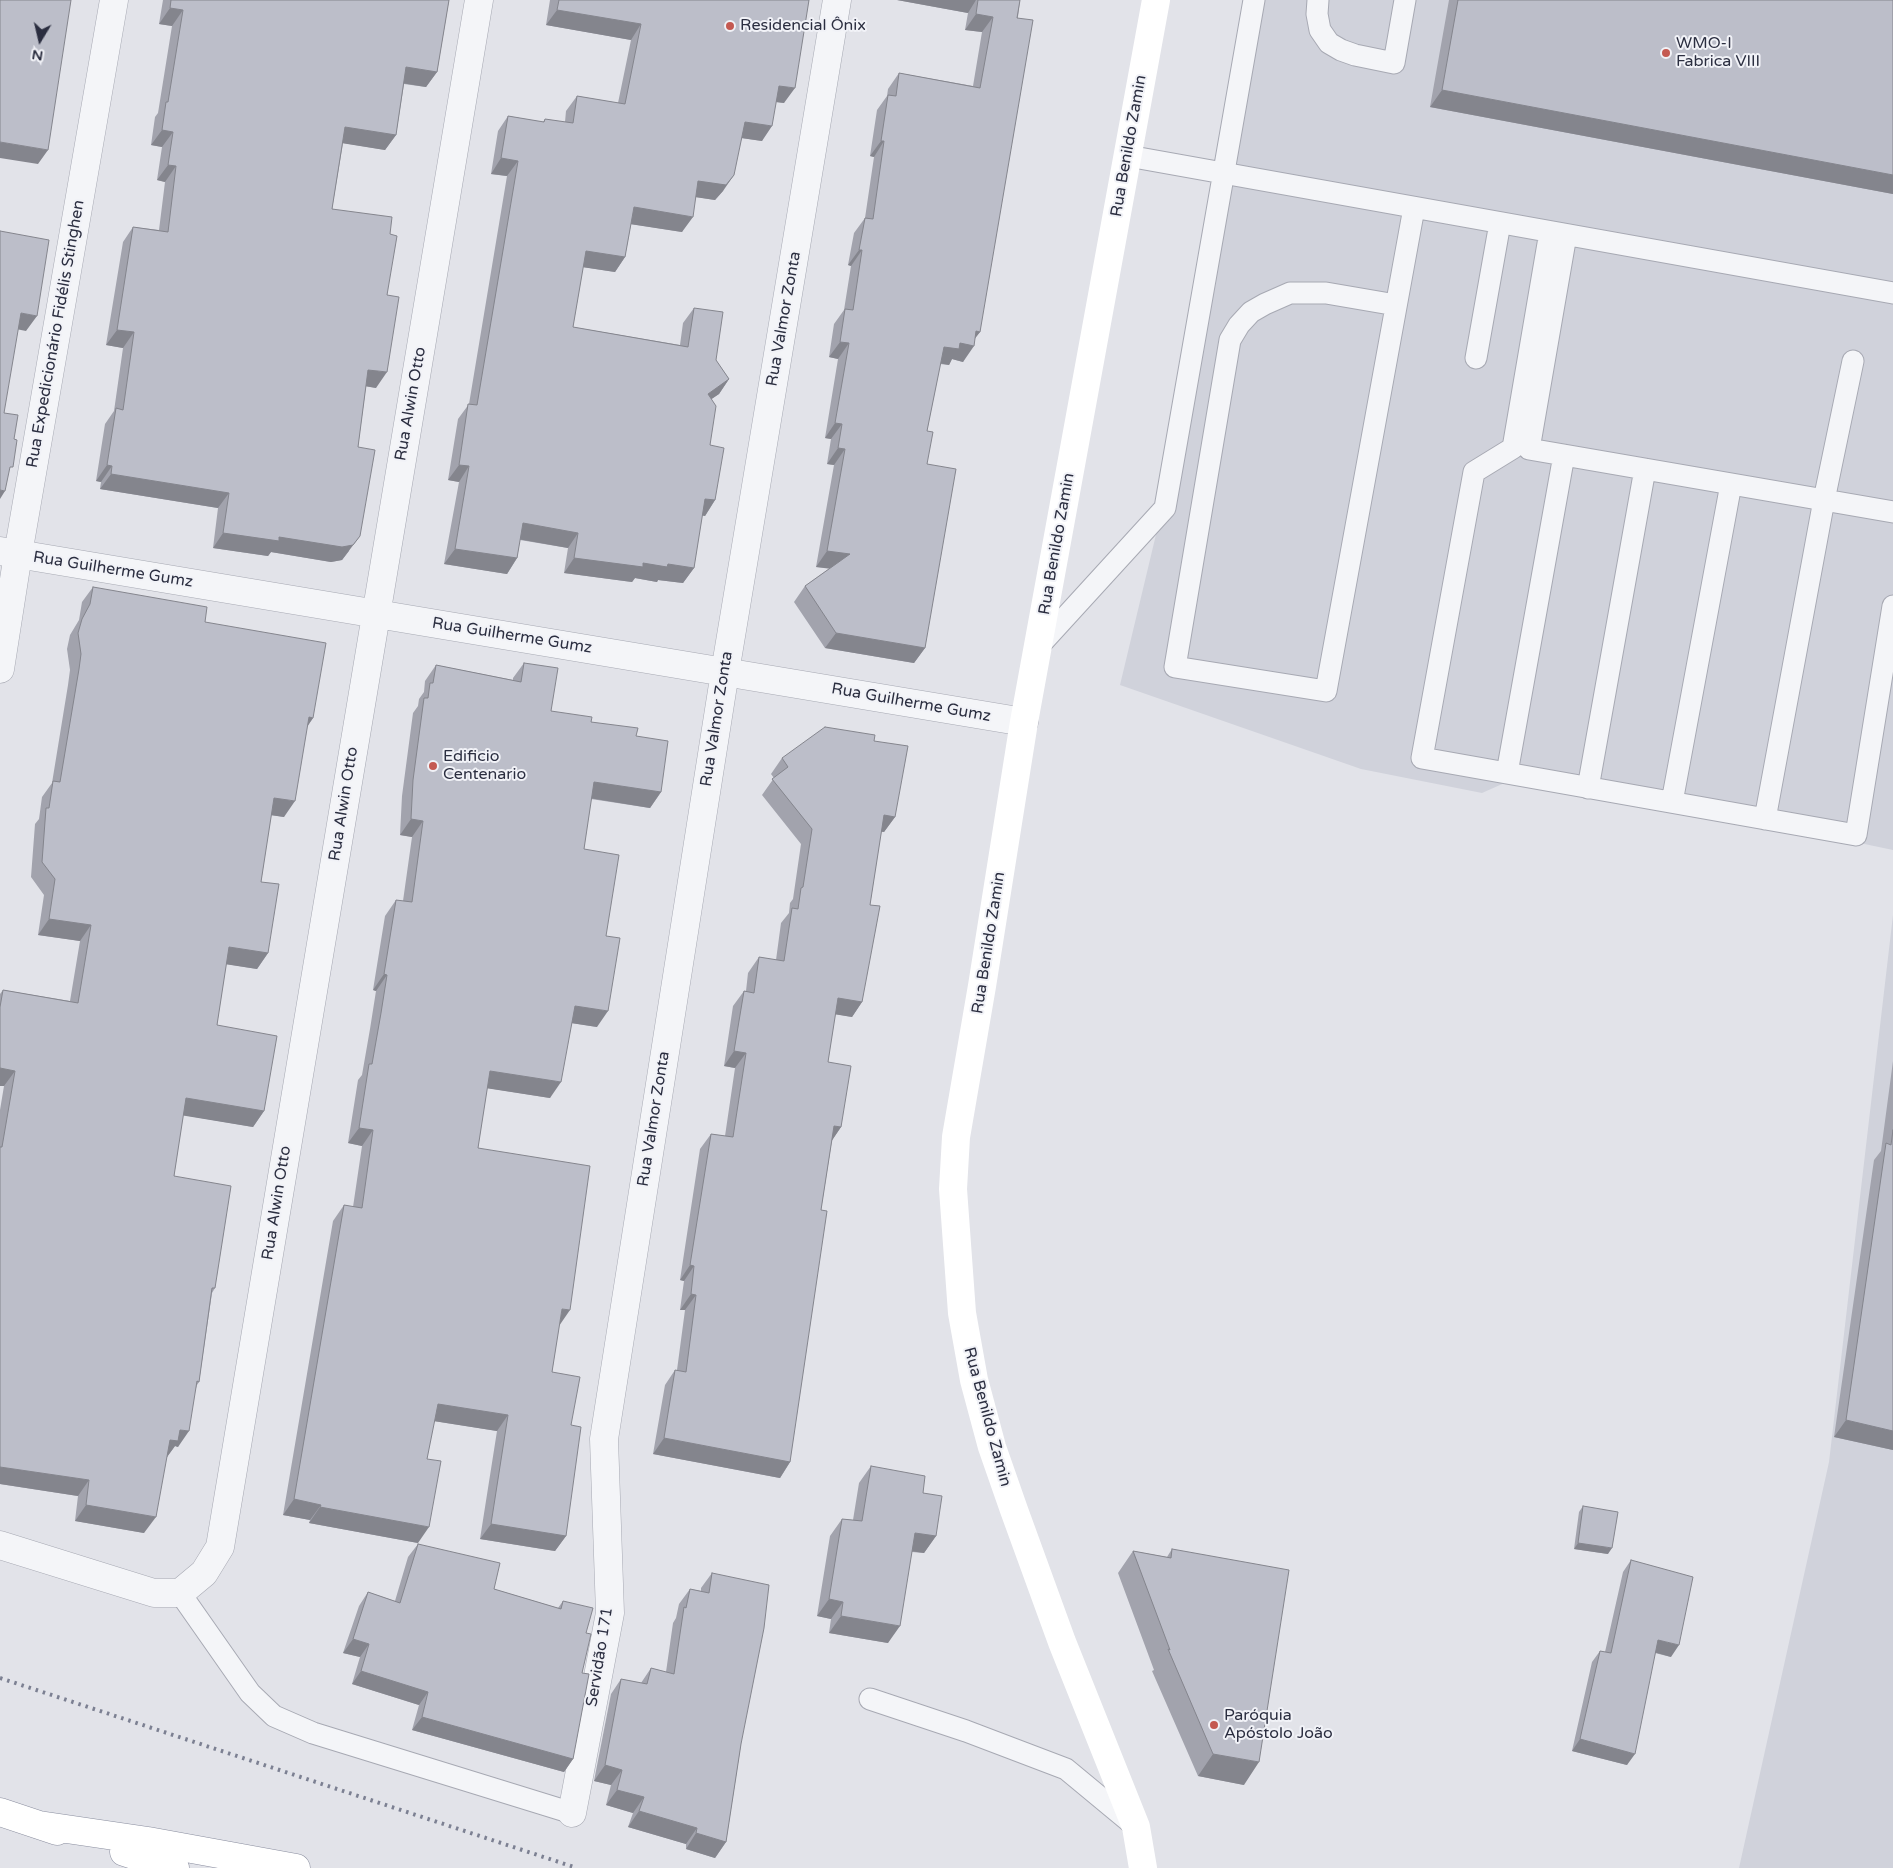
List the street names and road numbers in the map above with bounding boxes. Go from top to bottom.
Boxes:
street label: Rua Benildo Zamin [1107,74,1151,218]
street label: Rua Expedicionário Fidélis Stinghen [23,198,89,470]
street label: Rua Valmor Zonta [763,250,805,388]
street label: Rua Alwin Otto [392,345,430,463]
street label: Rua Benildo Zamin [1035,472,1079,616]
street label: Rua Guilherme Gumz [32,548,194,592]
street label: Rua Guilherme Gumz [431,614,593,658]
street label: Rua Valmor Zonta [697,650,737,788]
street label: Rua Guilherme Gumz [830,680,992,726]
street label: Rua Alwin Otto [325,745,363,863]
street label: Rua Benildo Zamin [968,871,1010,1015]
street label: Rua Valmor Zonta [634,1050,674,1188]
street label: Rua Alwin Otto [258,1144,296,1262]
street label: Rua Benildo Zamin [959,1345,1015,1489]
street label: Servidão 171 [583,1606,617,1708]

